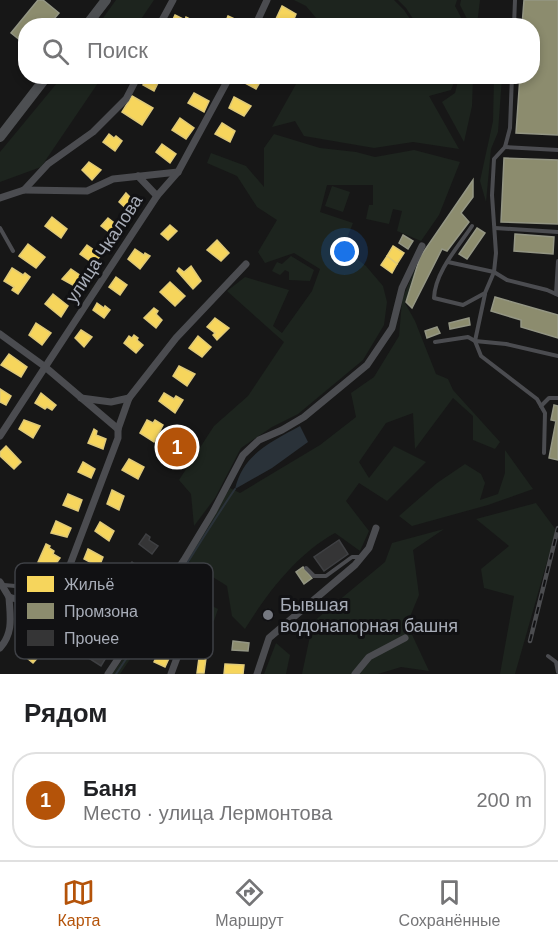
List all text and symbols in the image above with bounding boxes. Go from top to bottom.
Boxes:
search box [18,18,540,84]
icon: search [39,35,72,68]
text: Поиск [87,38,148,63]
street label: улица Чкалова [62,190,147,307]
your location [330,237,359,266]
pin: 1 [158,424,196,470]
legend [15,563,213,659]
text: Жильё [64,576,114,593]
place label: Бывшая водонапорная башня [280,595,458,636]
text: Промзона [64,603,138,620]
marker: Бывшая водонапорная башня [261,608,275,622]
text: Прочее [64,630,119,647]
text: Рядом [24,698,107,728]
text: Баня [83,776,137,801]
text: 1 [40,789,51,811]
text: 200 m [476,789,532,811]
text: Место · улица Лермонтова [83,802,332,824]
tab: Карта [58,876,100,930]
tab: Маршрут [215,876,284,930]
tab: Сохранённые [399,876,500,930]

